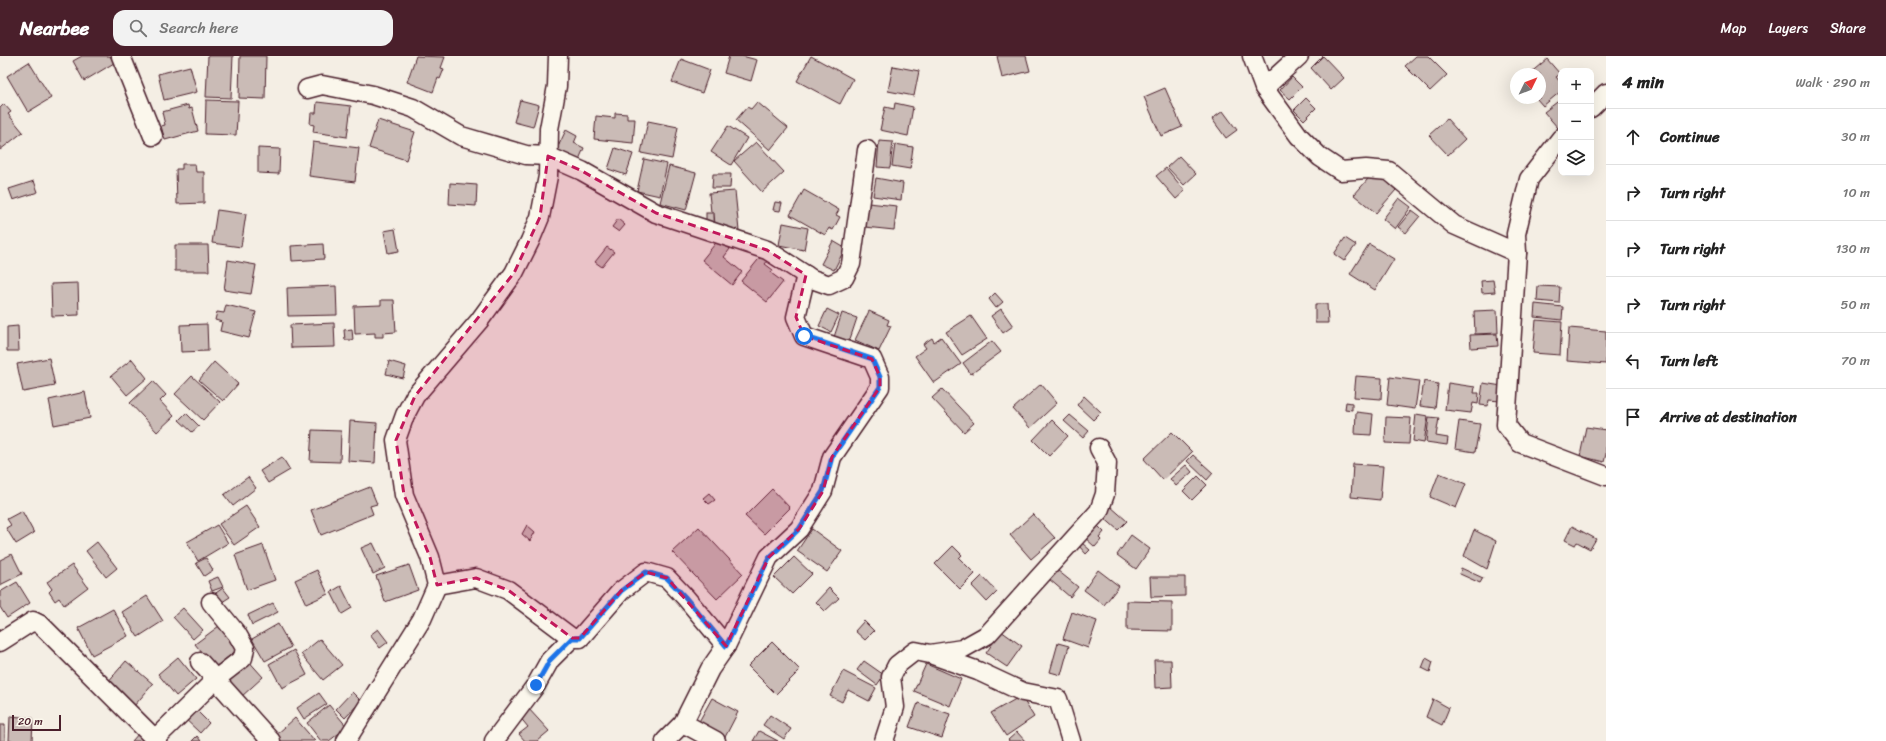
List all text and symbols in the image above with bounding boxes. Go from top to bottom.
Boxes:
search box [113,10,393,46]
text: Nearbee [20,12,89,45]
text: Search here [159,15,238,41]
text: Map [1721,16,1746,41]
text: Layers [1768,16,1808,41]
text: Share [1830,16,1866,41]
icon: search [127,17,149,39]
text: 4 min [1622,67,1664,97]
north arrow [1510,68,1546,104]
map controls [1558,68,1594,176]
button: + [1558,68,1594,104]
text: Walk · 290 m [1796,71,1870,94]
button: − [1558,104,1594,140]
text: Continue [1660,124,1720,150]
text: 30 m [1841,125,1870,148]
icon: ahead [1622,126,1644,148]
button: layers [1558,140,1594,176]
text: Turn right [1660,180,1725,206]
text: 10 m [1843,181,1870,204]
icon: right [1622,182,1644,204]
text: Turn right [1660,236,1725,262]
text: 130 m [1836,237,1870,260]
icon: right [1622,238,1644,260]
text: Turn right [1660,292,1725,318]
text: 50 m [1840,293,1870,316]
icon: right [1622,294,1644,316]
route start [795,327,813,345]
text: Turn left [1660,348,1718,374]
text: 70 m [1841,349,1870,372]
icon: left [1622,350,1644,372]
text: Arrive at destination [1660,404,1797,430]
icon: arrive [1622,406,1644,428]
route end [527,676,545,694]
text: 20 m [18,712,43,731]
scale bar [12,713,61,732]

